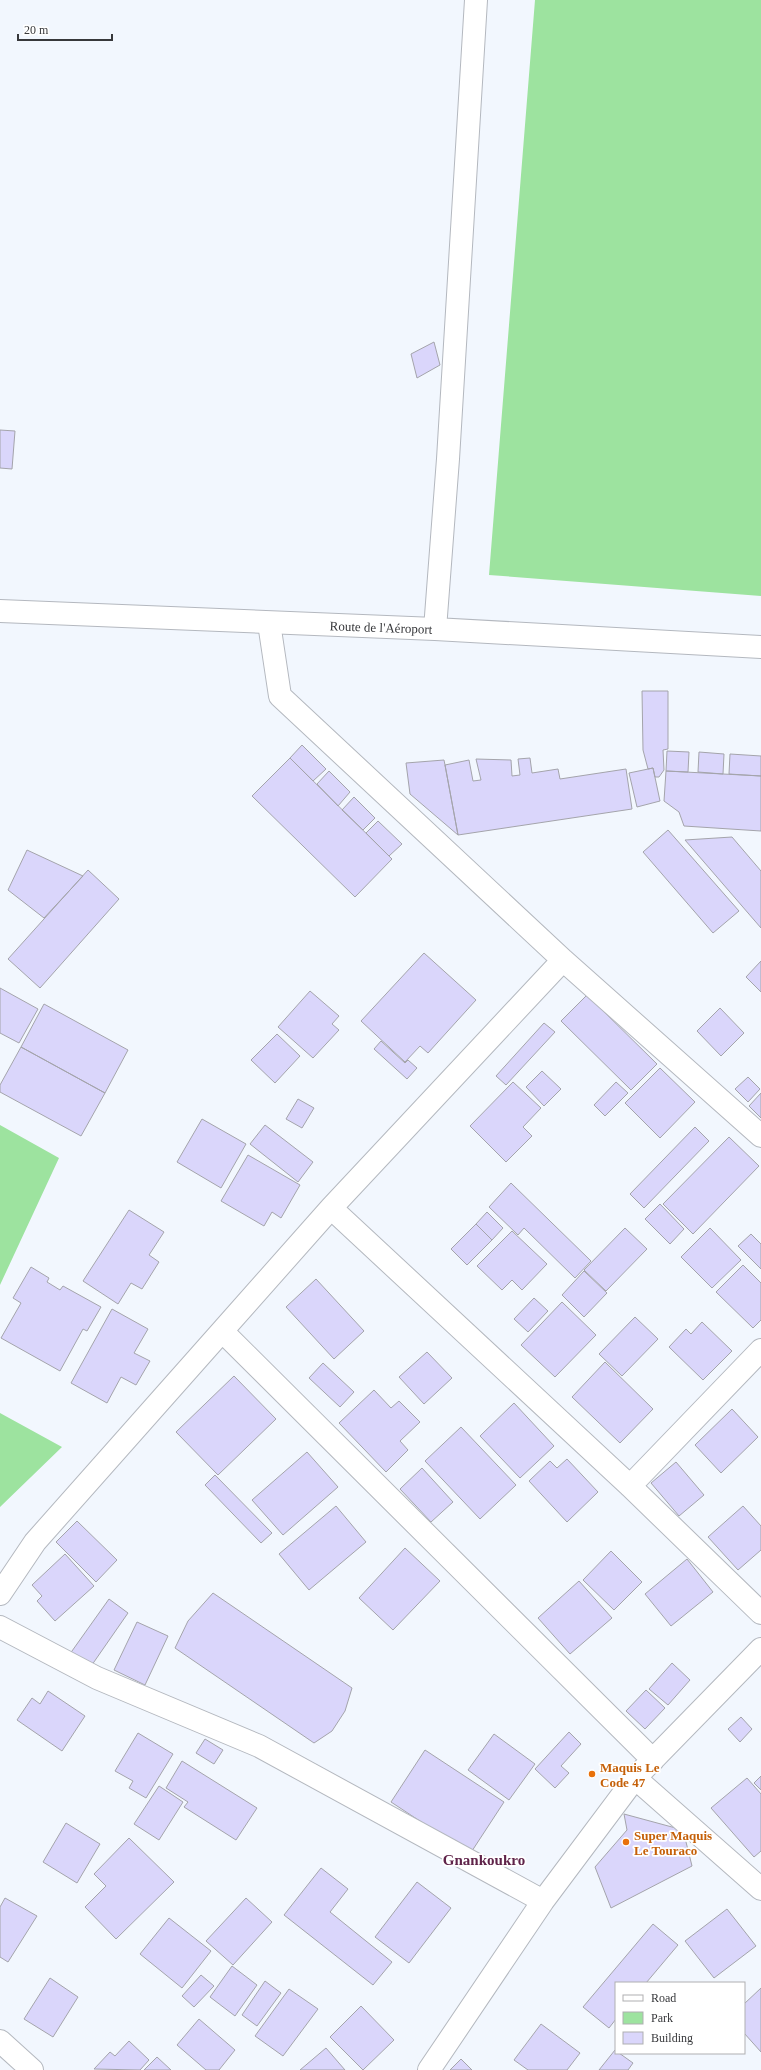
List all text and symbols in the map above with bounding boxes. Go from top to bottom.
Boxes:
scale bar [18,16,112,42]
text: 20 m [24,23,49,37]
street label: Route de l'Aéroport [329,618,433,637]
place label: Maquis Le Code 47 [600,1760,660,1790]
marker: Maquis Le Code 47 [587,1769,597,1779]
place label: Super Maquis Le Touraco [634,1828,712,1858]
marker: Super Maquis Le Touraco [621,1837,631,1847]
district label: Gnankoukro [443,1852,525,1868]
legend [615,1982,745,2054]
text: Road [651,1991,676,2005]
text: Park [651,2011,673,2025]
text: Building [651,2031,693,2045]

